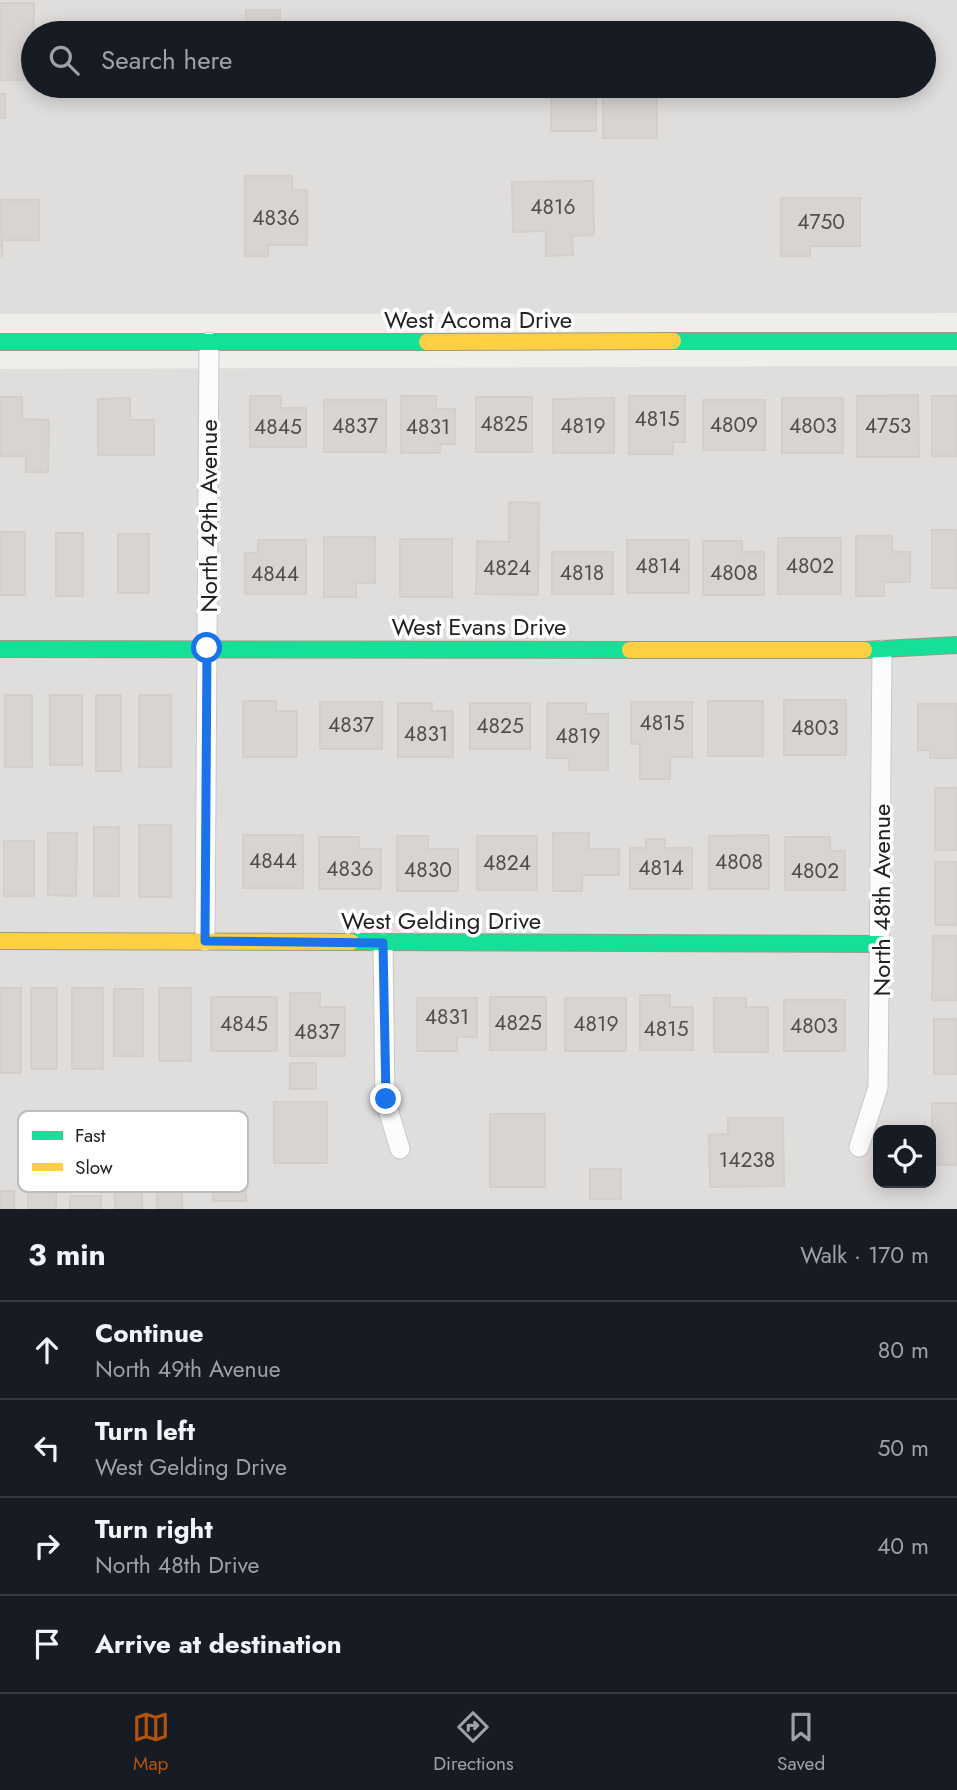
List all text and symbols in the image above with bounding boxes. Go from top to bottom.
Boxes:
search box [21,21,936,98]
icon: search [45,41,83,79]
text: Search here [101,41,233,79]
house number: 4816 [530,192,576,222]
house number: 4836 [252,203,300,233]
house number: 4750 [797,207,845,237]
street label: West Acoma Drive [384,302,572,337]
house number: 4815 [634,404,680,434]
house number: 4825 [480,409,528,439]
house number: 4809 [710,410,758,440]
house number: 4837 [332,411,378,441]
house number: 4819 [560,411,606,441]
house number: 4803 [789,411,837,441]
house number: 4753 [865,411,911,441]
house number: 4845 [254,412,302,442]
house number: 4831 [406,412,450,442]
street label: North 49th Avenue [191,419,226,613]
house number: 4814 [635,551,681,581]
house number: 4802 [786,551,834,581]
house number: 4824 [483,553,531,583]
house number: 4818 [560,558,604,588]
house number: 4808 [710,558,758,588]
house number: 4844 [251,559,299,589]
street label: West Evans Drive [392,609,566,644]
route start [191,632,222,663]
house number: 4815 [639,708,685,738]
house number: 4837 [328,710,374,740]
house number: 4825 [476,711,524,741]
house number: 4803 [791,713,839,743]
house number: 4831 [404,719,448,749]
house number: 4819 [555,721,601,751]
street label: North 48th Avenue [864,804,899,996]
house number: 4844 [249,846,297,876]
house number: 4808 [715,847,763,877]
house number: 4824 [483,848,531,878]
house number: 4814 [638,853,684,883]
house number: 4836 [326,854,374,884]
house number: 4830 [404,855,452,885]
house number: 4802 [791,856,839,886]
street label: West Gelding Drive [341,903,541,938]
house number: 4831 [425,1002,469,1032]
house number: 4825 [494,1008,542,1038]
house number: 4845 [220,1009,268,1039]
house number: 4819 [573,1009,619,1039]
house number: 4803 [790,1011,838,1041]
house number: 4815 [643,1014,689,1044]
house number: 4837 [294,1017,340,1047]
route end [370,1083,401,1114]
legend [18,1111,248,1192]
text: Fast [75,1122,106,1149]
map controls [873,1125,936,1188]
button: locate [873,1125,936,1188]
house number: 14238 [719,1145,775,1175]
text: Slow [75,1154,113,1181]
text: 3 min [28,1233,106,1276]
text: Walk · 170 m [800,1238,929,1272]
text: Continue [95,1314,204,1352]
icon: ahead [28,1331,66,1369]
text: 80 m [878,1333,929,1367]
text: North 49th Avenue [95,1352,281,1386]
text: Turn left [95,1412,195,1450]
icon: left [28,1429,66,1467]
text: 50 m [877,1431,929,1465]
text: West Gelding Drive [95,1450,287,1484]
text: Turn right [95,1510,213,1548]
icon: right [28,1527,66,1565]
text: 40 m [877,1529,929,1563]
text: North 48th Drive [95,1548,259,1582]
icon: arrive [28,1625,66,1663]
text: Arrive at destination [95,1625,342,1663]
tab: Map [132,1708,170,1777]
tab: Directions [433,1708,514,1777]
tab: Saved [777,1708,825,1777]

